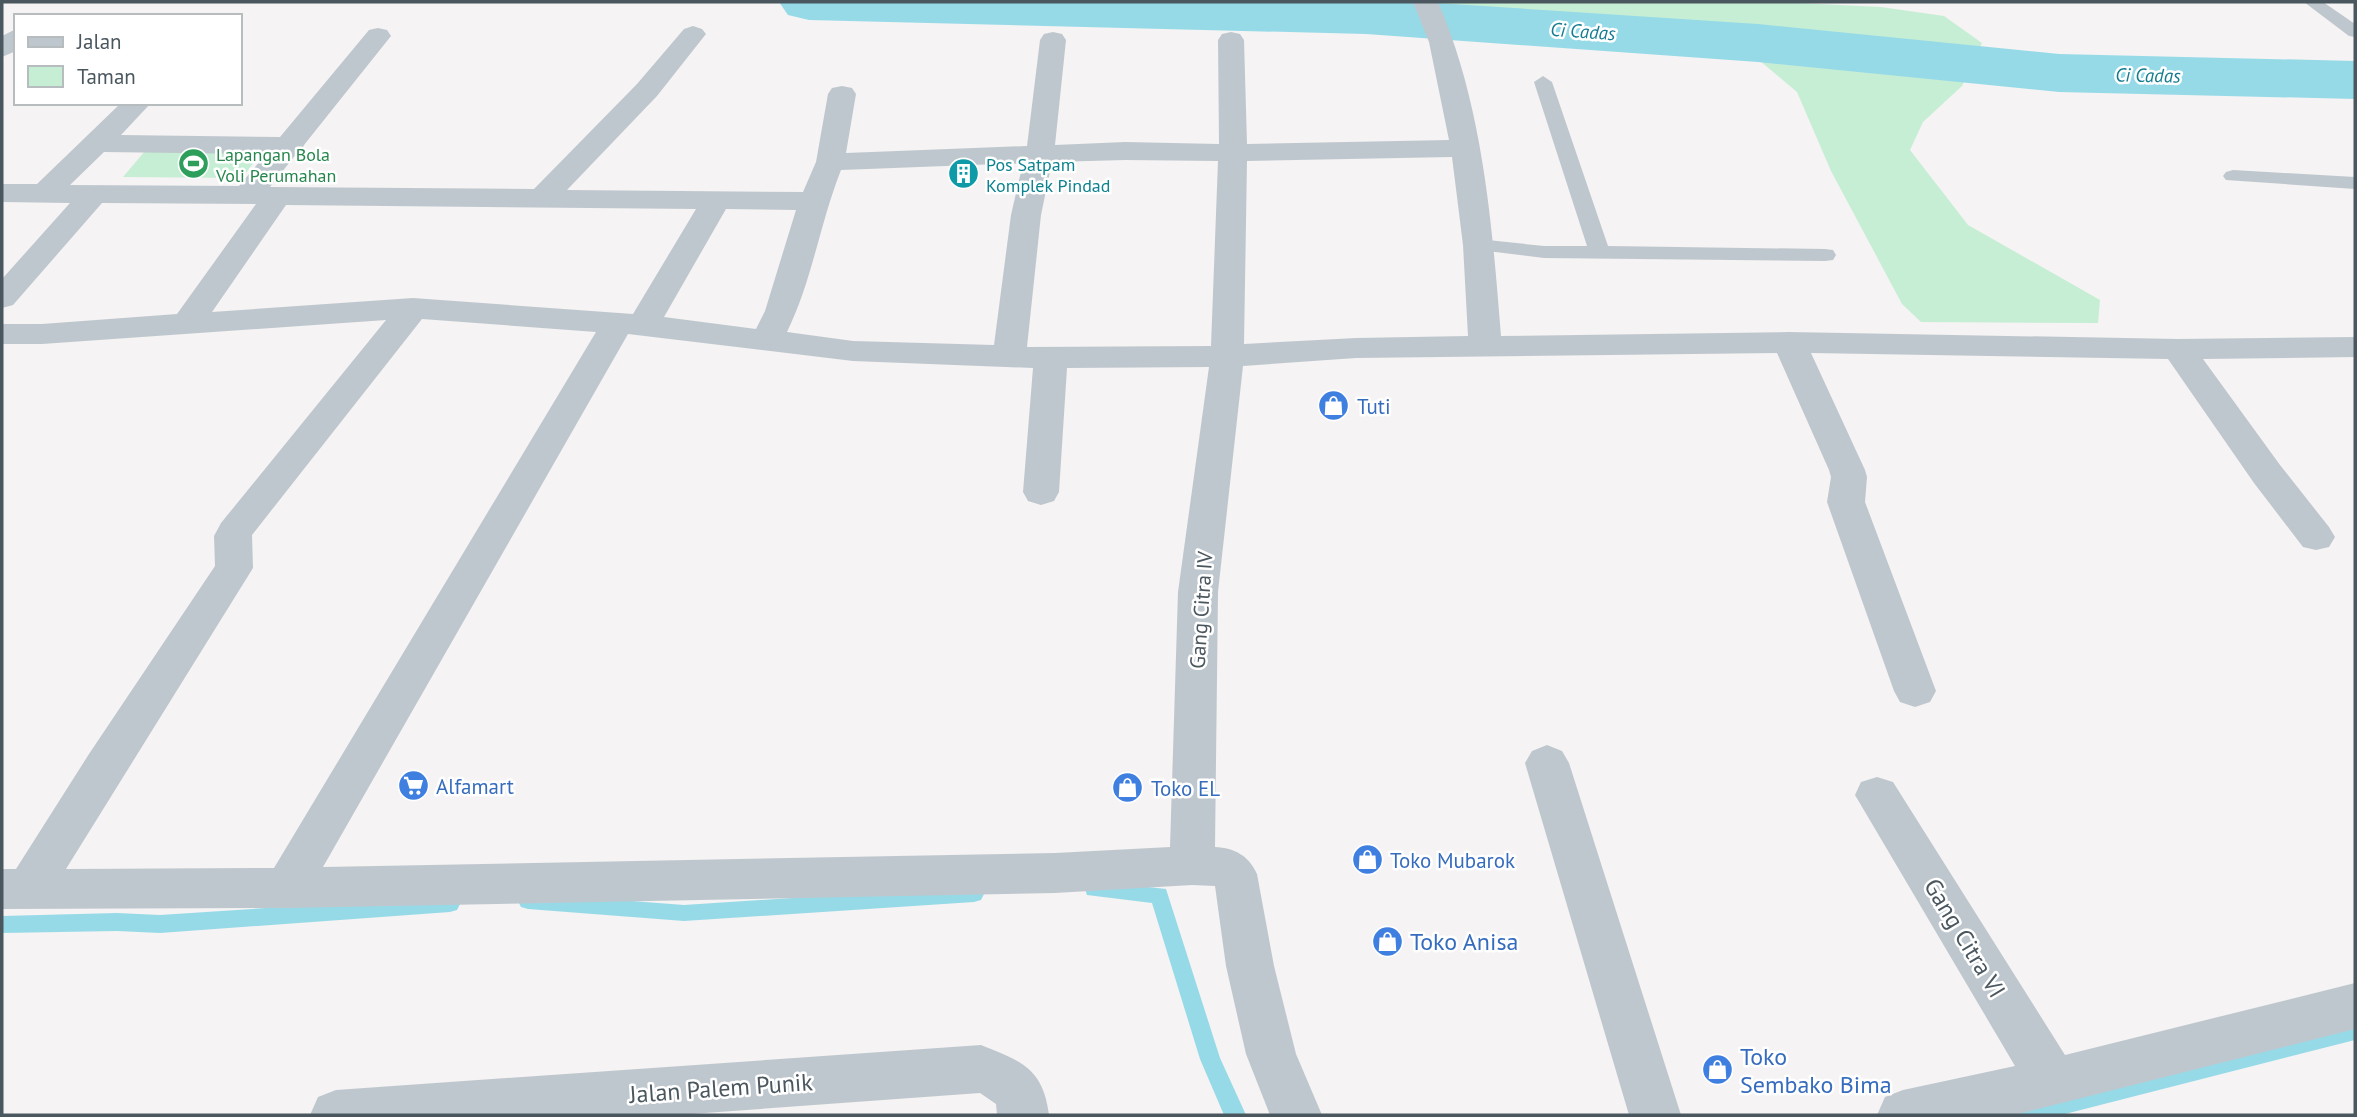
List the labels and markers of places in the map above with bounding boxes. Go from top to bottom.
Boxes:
place label: Lapangan Bola Voli Perumahan [215,143,336,187]
sports icon: Lapangan Bola Voli Perumahan [176,147,210,181]
place label: Pos Satpam Komplek Pindad [986,153,1110,197]
building icon: Pos Satpam Komplek Pindad [946,157,980,191]
shop icon: Tuti [1317,389,1351,423]
place label: Tuti [1357,393,1391,420]
supermarket icon: Alfamart [396,769,430,803]
shop icon: Toko EL [1111,771,1145,805]
place label: Alfamart [436,773,514,800]
place label: Toko EL [1151,775,1220,802]
shop icon: Toko Mubarok [1350,843,1384,877]
place label: Toko Mubarok [1390,847,1515,874]
shop icon: Toko Anisa [1370,924,1404,958]
place label: Toko Anisa [1410,926,1518,957]
place label: Toko Sembako Bima [1740,1041,1892,1100]
shop icon: Toko Sembako Bima [1700,1053,1734,1087]

